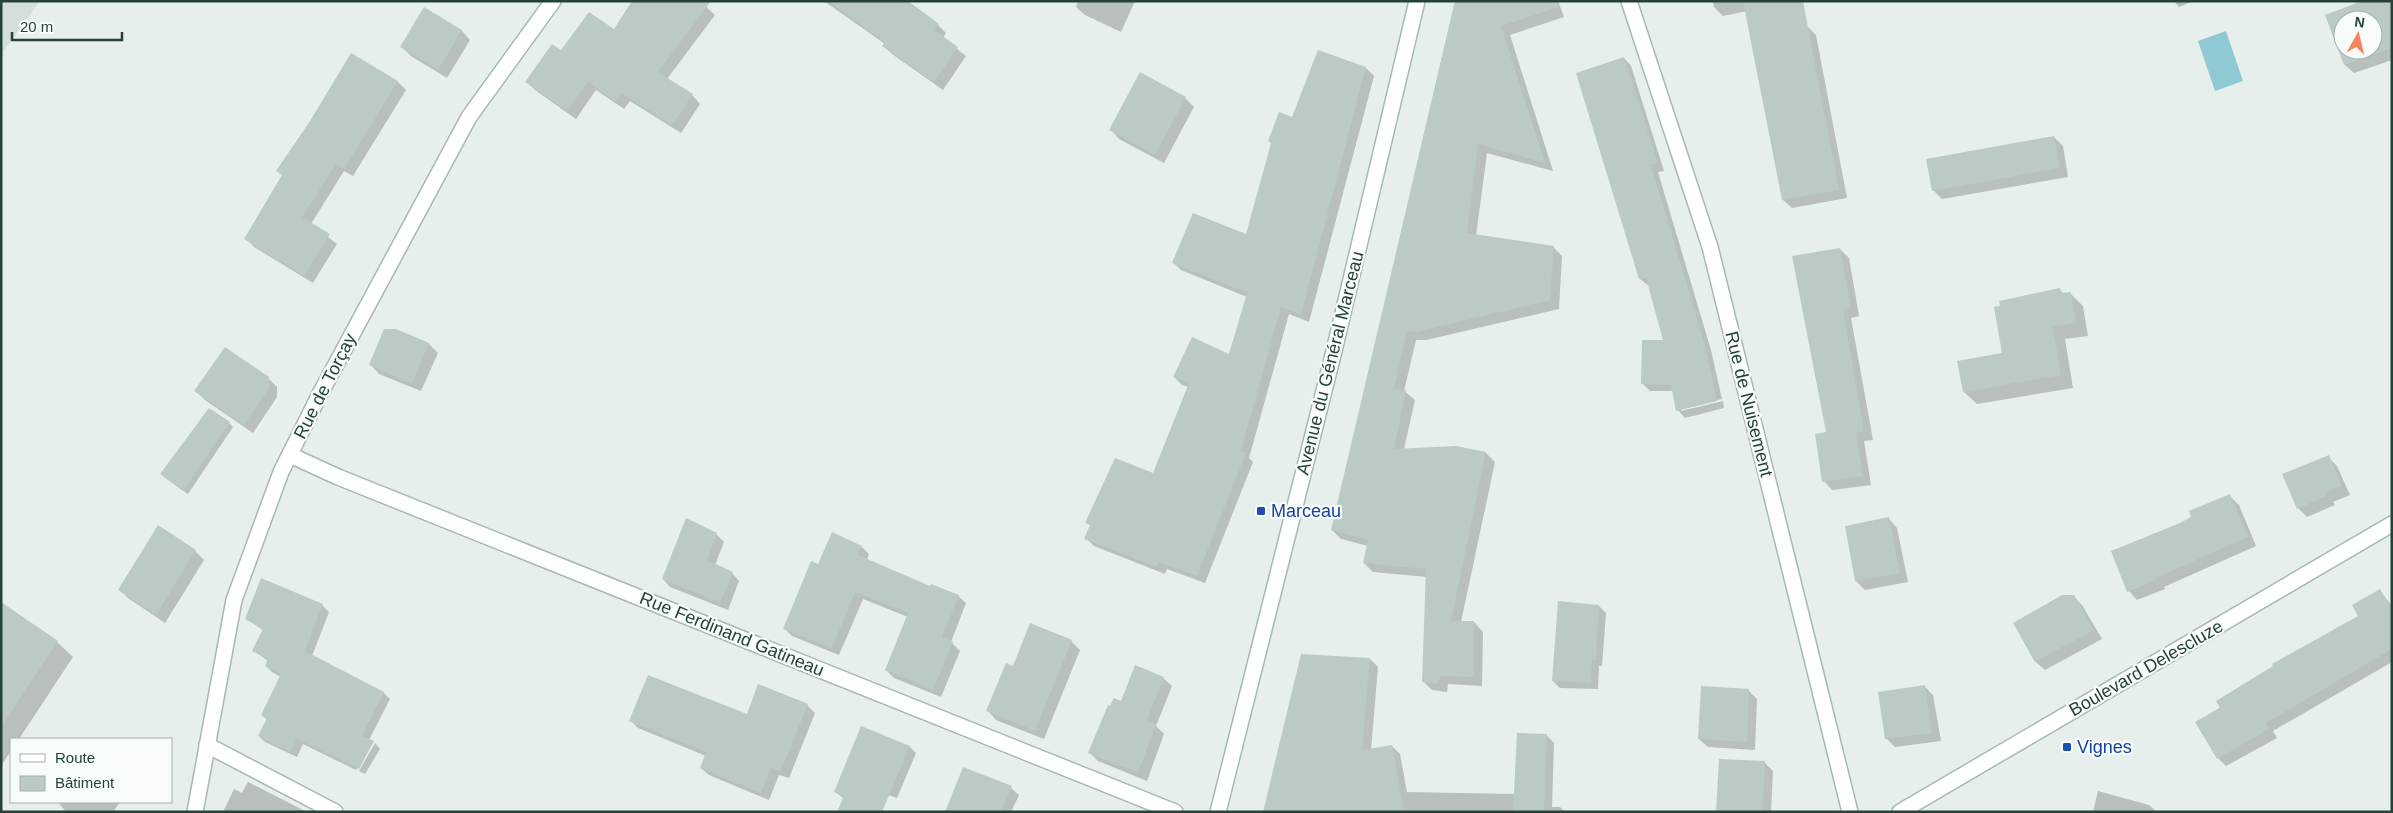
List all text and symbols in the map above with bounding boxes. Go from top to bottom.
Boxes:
scale bar [12,10,122,42]
north arrow [2333,10,2383,60]
text: N [2354,13,2366,31]
text: 20 m [20,18,53,35]
street label: Avenue du Général Marceau [1292,249,1368,477]
street label: Rue de Nuisement [1721,329,1777,479]
street label: Rue de Torçay [290,330,360,442]
place label: Marceau [1271,501,1341,521]
marker: Marceau [1255,505,1267,517]
street label: Rue Ferdinand Gatineau [637,588,827,680]
street label: Boulevard Delescluze [2066,616,2226,720]
place label: Vignes [2077,737,2132,757]
legend [10,738,172,803]
marker: Vignes [2061,741,2073,753]
text: Route [55,749,95,766]
text: Bâtiment [55,774,115,791]

